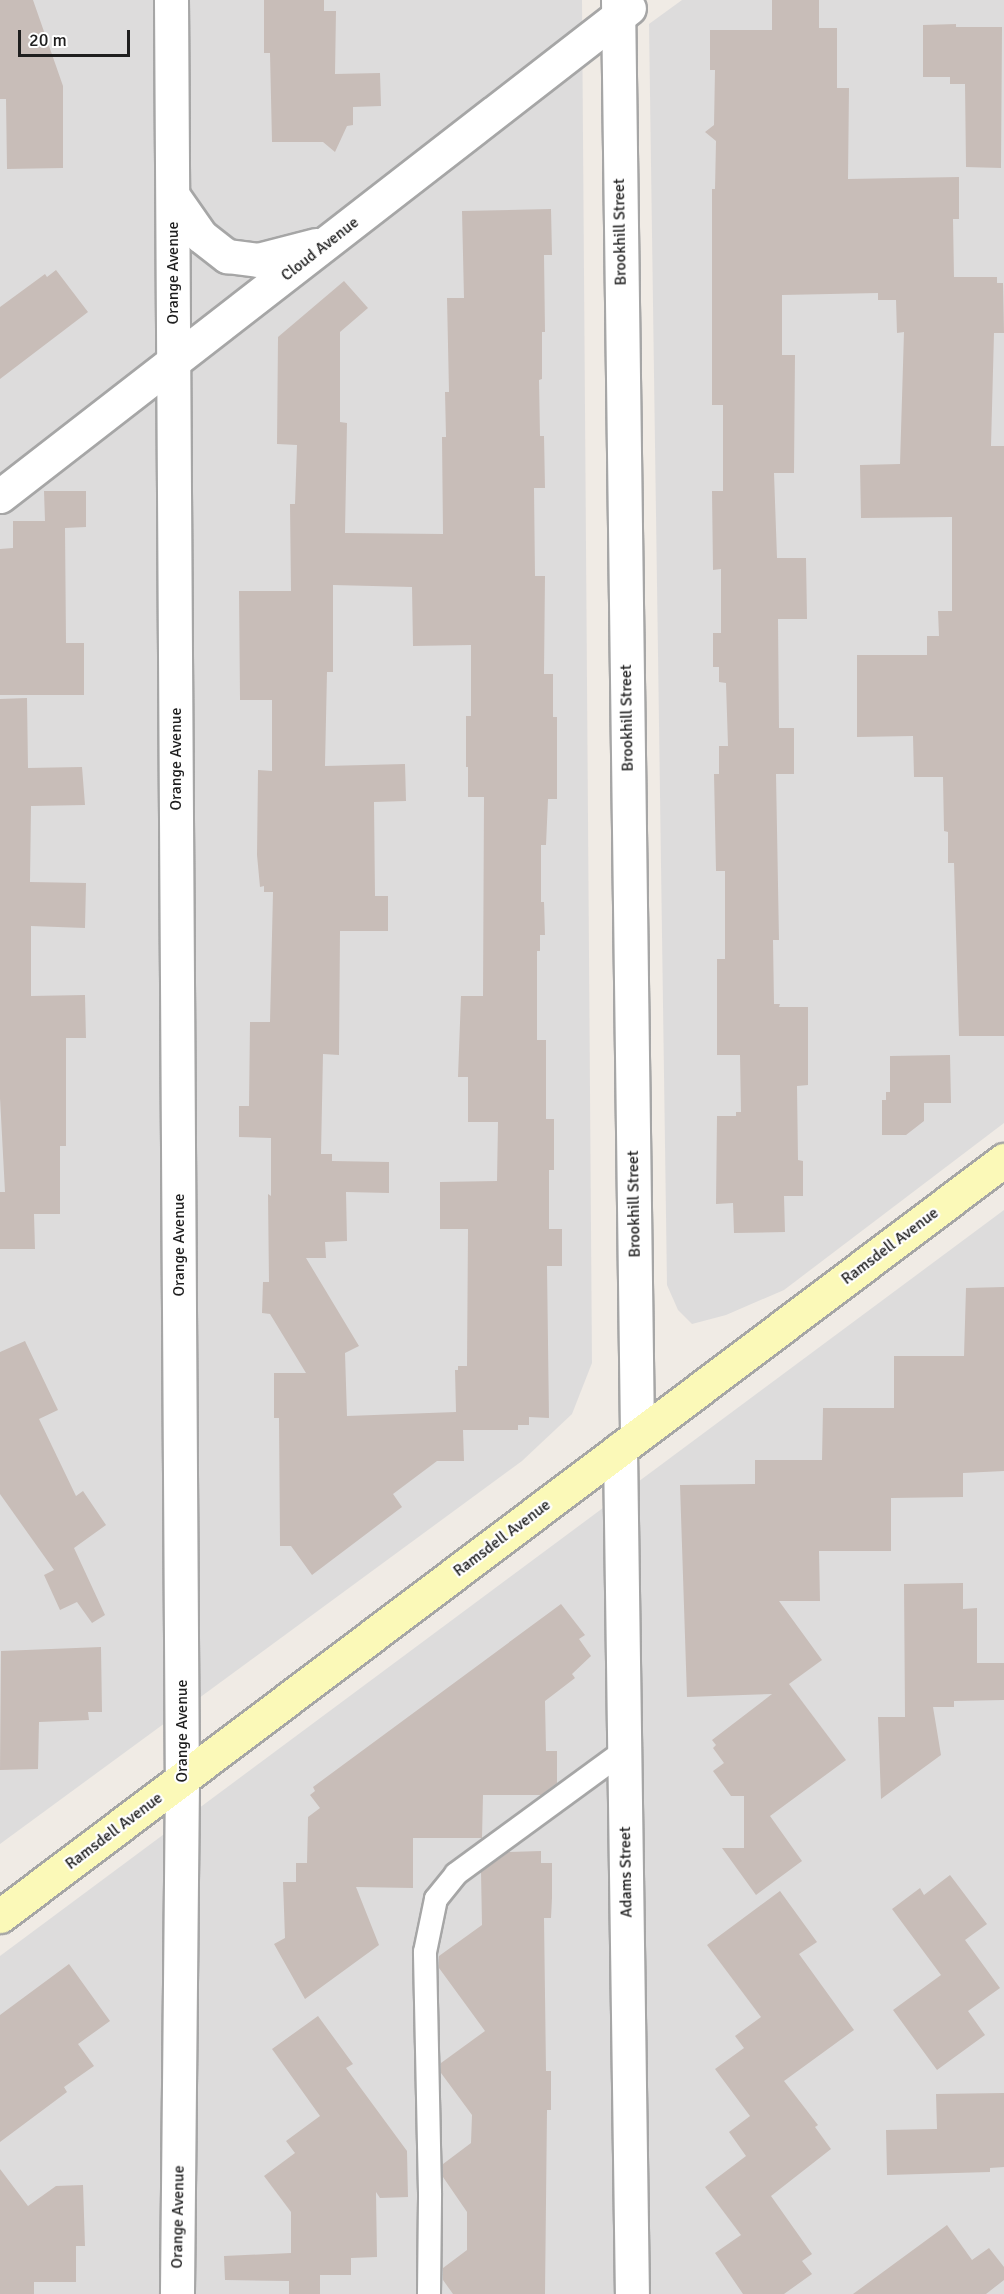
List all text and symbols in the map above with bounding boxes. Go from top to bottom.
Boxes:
scale bar [21,18,134,56]
text: 20 m [29,29,67,51]
street label: Brookhill Street [609,178,631,286]
street label: Cloud Avenue [277,213,363,285]
street label: Orange Avenue [163,221,183,325]
street label: Brookhill Street [616,664,638,772]
street label: Orange Avenue [166,707,186,811]
street label: Brookhill Street [623,1150,645,1258]
street label: Orange Avenue [169,1193,189,1297]
street label: Ramsdell Avenue [838,1203,942,1289]
street label: Ramsdell Avenue [450,1495,554,1581]
street label: Orange Avenue [172,1679,192,1783]
street label: Ramsdell Avenue [62,1788,166,1874]
street label: Adams Street [616,1826,636,1918]
street label: Orange Avenue [168,2165,188,2269]

